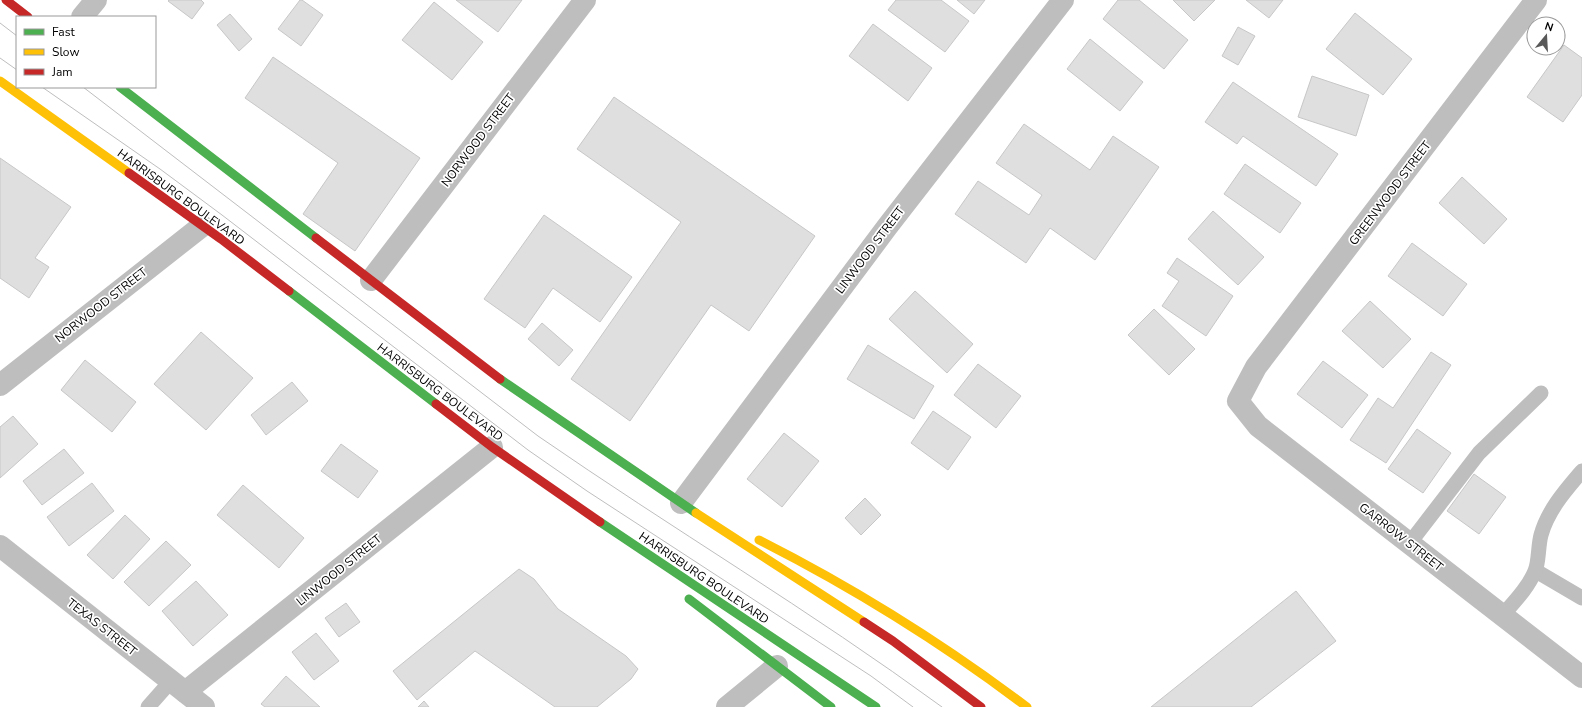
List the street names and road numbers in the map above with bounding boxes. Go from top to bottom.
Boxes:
street label: NORWOOD STREET [438,89,519,190]
street label: GREENWOOD STREET [1346,137,1435,248]
street label: HARRISBURG BOULEVARD [114,145,248,249]
street label: LINWOOD STREET [832,202,909,297]
street label: NORWOOD STREET [52,263,151,346]
street label: HARRISBURG BOULEVARD [374,339,506,445]
street label: GARROW STREET [1356,499,1447,575]
street label: HARRISBURG BOULEVARD [636,528,772,628]
street label: LINWOOD STREET [293,530,386,609]
street label: TEXAS STREET [64,595,141,660]

